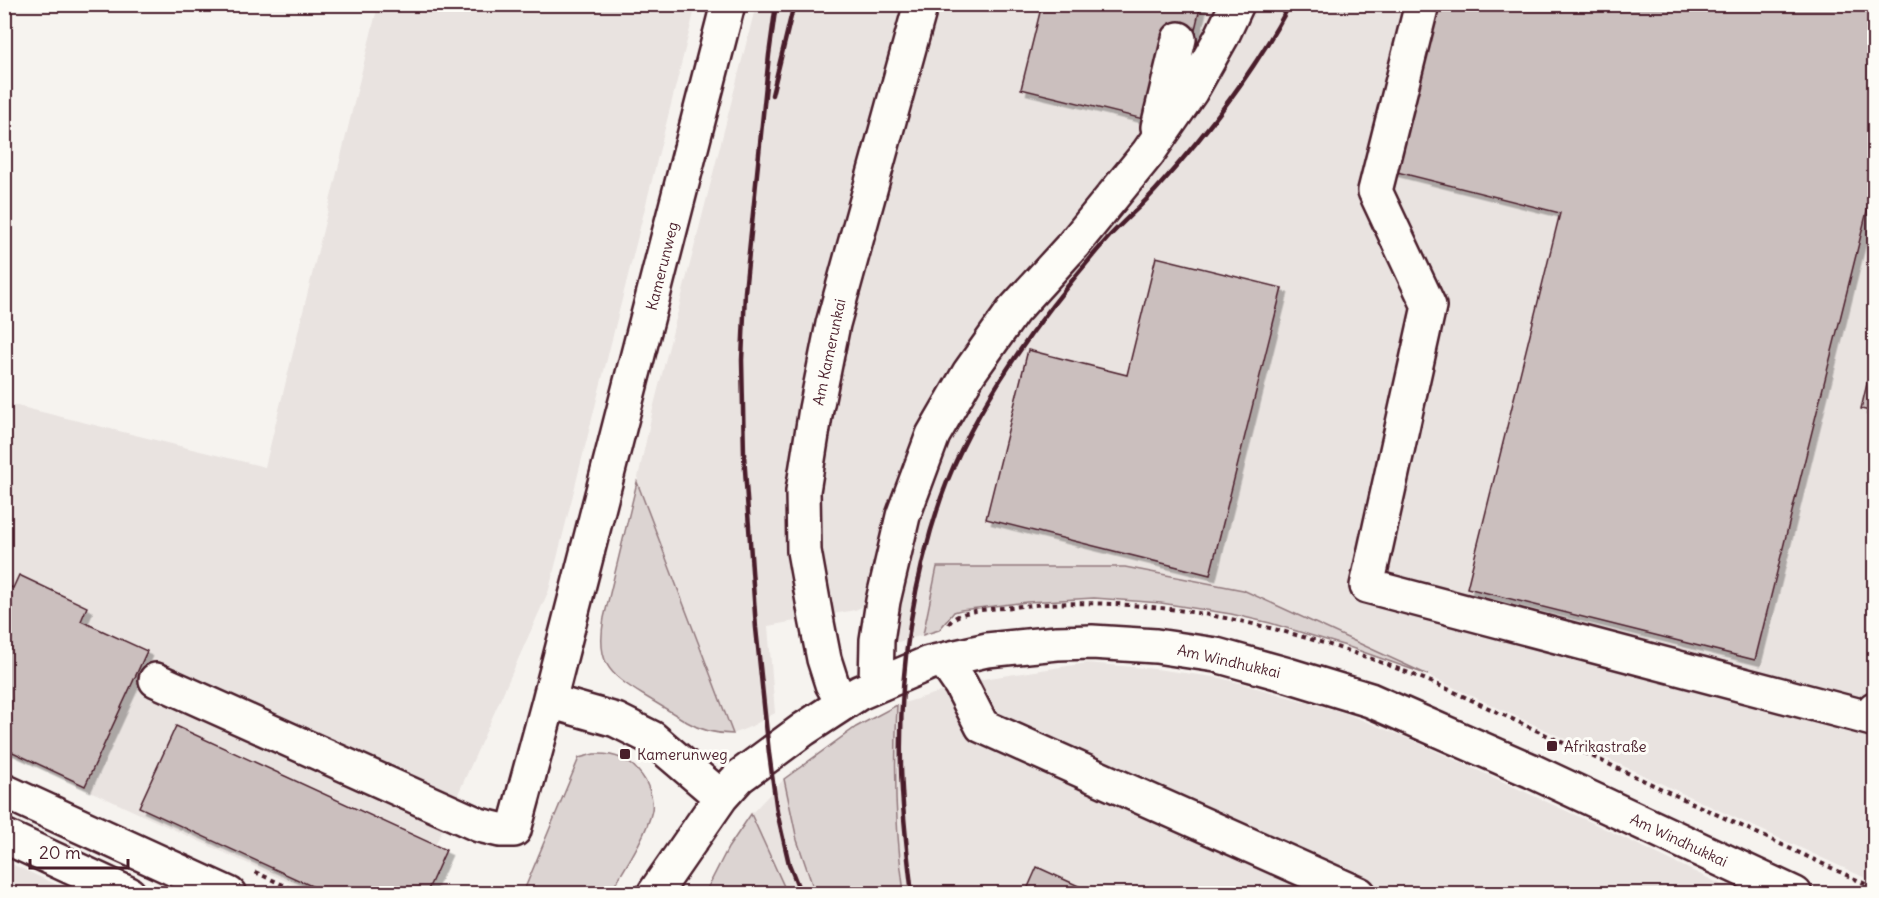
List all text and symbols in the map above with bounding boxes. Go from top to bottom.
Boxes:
street label: Kamerunweg [642,220,682,312]
street label: Am Kamerunkai [808,297,850,407]
street label: Am Windhukkai [1176,640,1282,682]
place label: Afrikastraße [1564,737,1647,756]
marker: Afrikastraße [1545,739,1559,753]
place label: Kamerunweg [637,745,728,764]
marker: Kamerunweg [618,747,632,761]
street label: Am Windhukkai [1627,809,1731,871]
scale bar [30,832,128,870]
text: 20 m [39,841,81,864]

